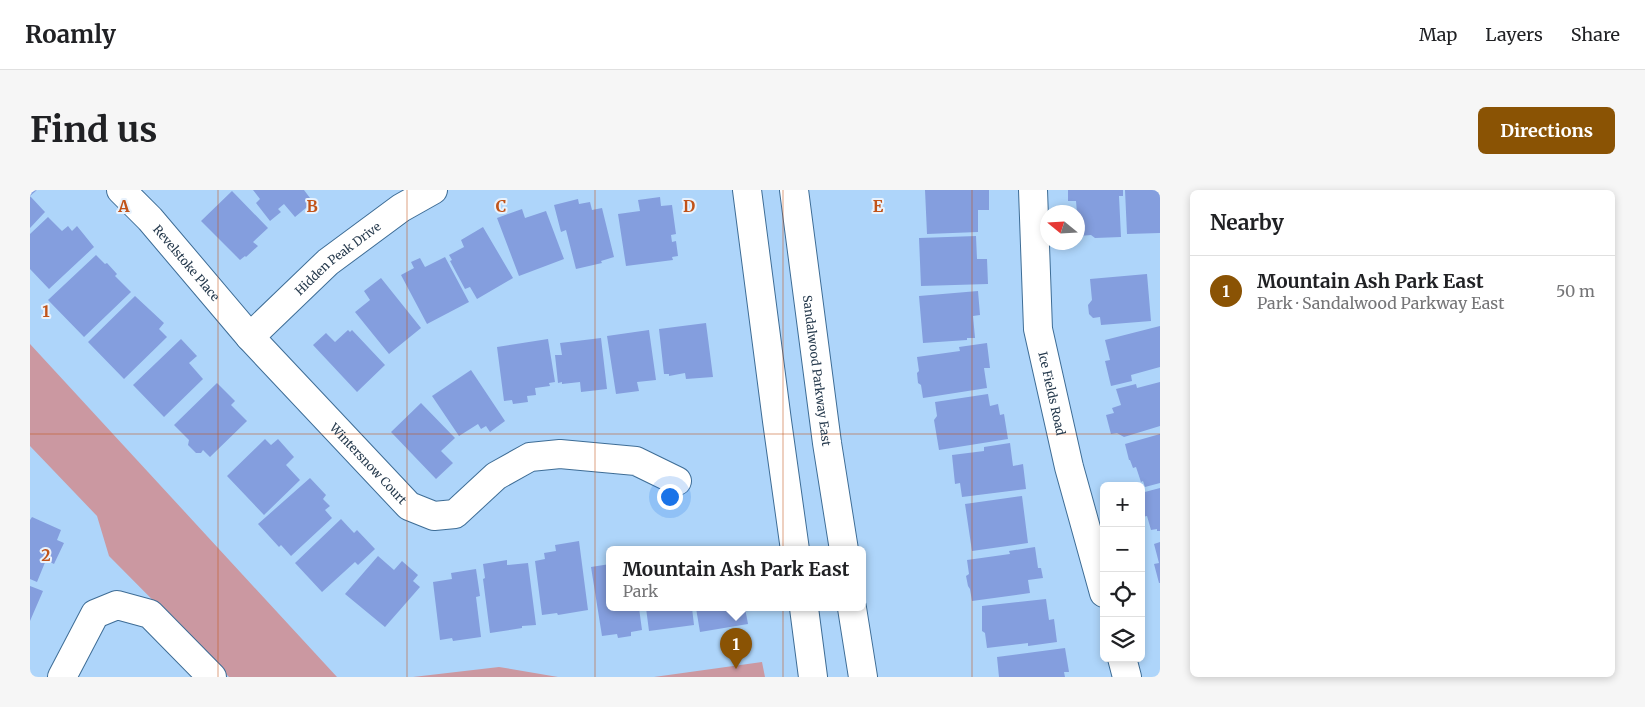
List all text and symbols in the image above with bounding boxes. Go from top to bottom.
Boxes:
text: Roamly [25,19,116,50]
text: Map [1419,23,1457,46]
text: Layers [1485,23,1543,46]
text: Share [1571,23,1620,46]
button: Directions [1478,107,1615,154]
text: Find us [30,108,157,152]
text: A [117,196,130,216]
text: B [306,196,318,216]
text: C [496,196,506,216]
text: D [683,196,695,216]
text: E [873,196,884,216]
north arrow [1040,205,1085,250]
text: Nearby [1210,209,1284,236]
street label: Hidden Peak Drive [291,218,383,298]
street label: Revelstoke Place [150,221,223,304]
text: Mountain Ash Park East [1257,269,1484,293]
text: 1 [1222,281,1230,301]
text: 50 m [1556,281,1595,301]
text: Park · Sandalwood Parkway East [1257,293,1504,313]
street label: Sandalwood Parkway East [800,294,835,447]
text: 1 [42,301,50,321]
street label: Ice Fields Road [1036,350,1069,437]
street label: Wintersnow Court [326,419,411,507]
map controls [1100,482,1145,662]
button: + [1100,482,1145,527]
your location [657,484,683,510]
button: − [1100,527,1145,572]
text: 2 [41,545,51,565]
popup [606,546,866,611]
text: Mountain Ash Park East [623,557,849,581]
button: locate [1100,572,1145,617]
text: Park [623,581,658,601]
button: layers [1100,617,1145,662]
pin: 1 [720,628,752,669]

